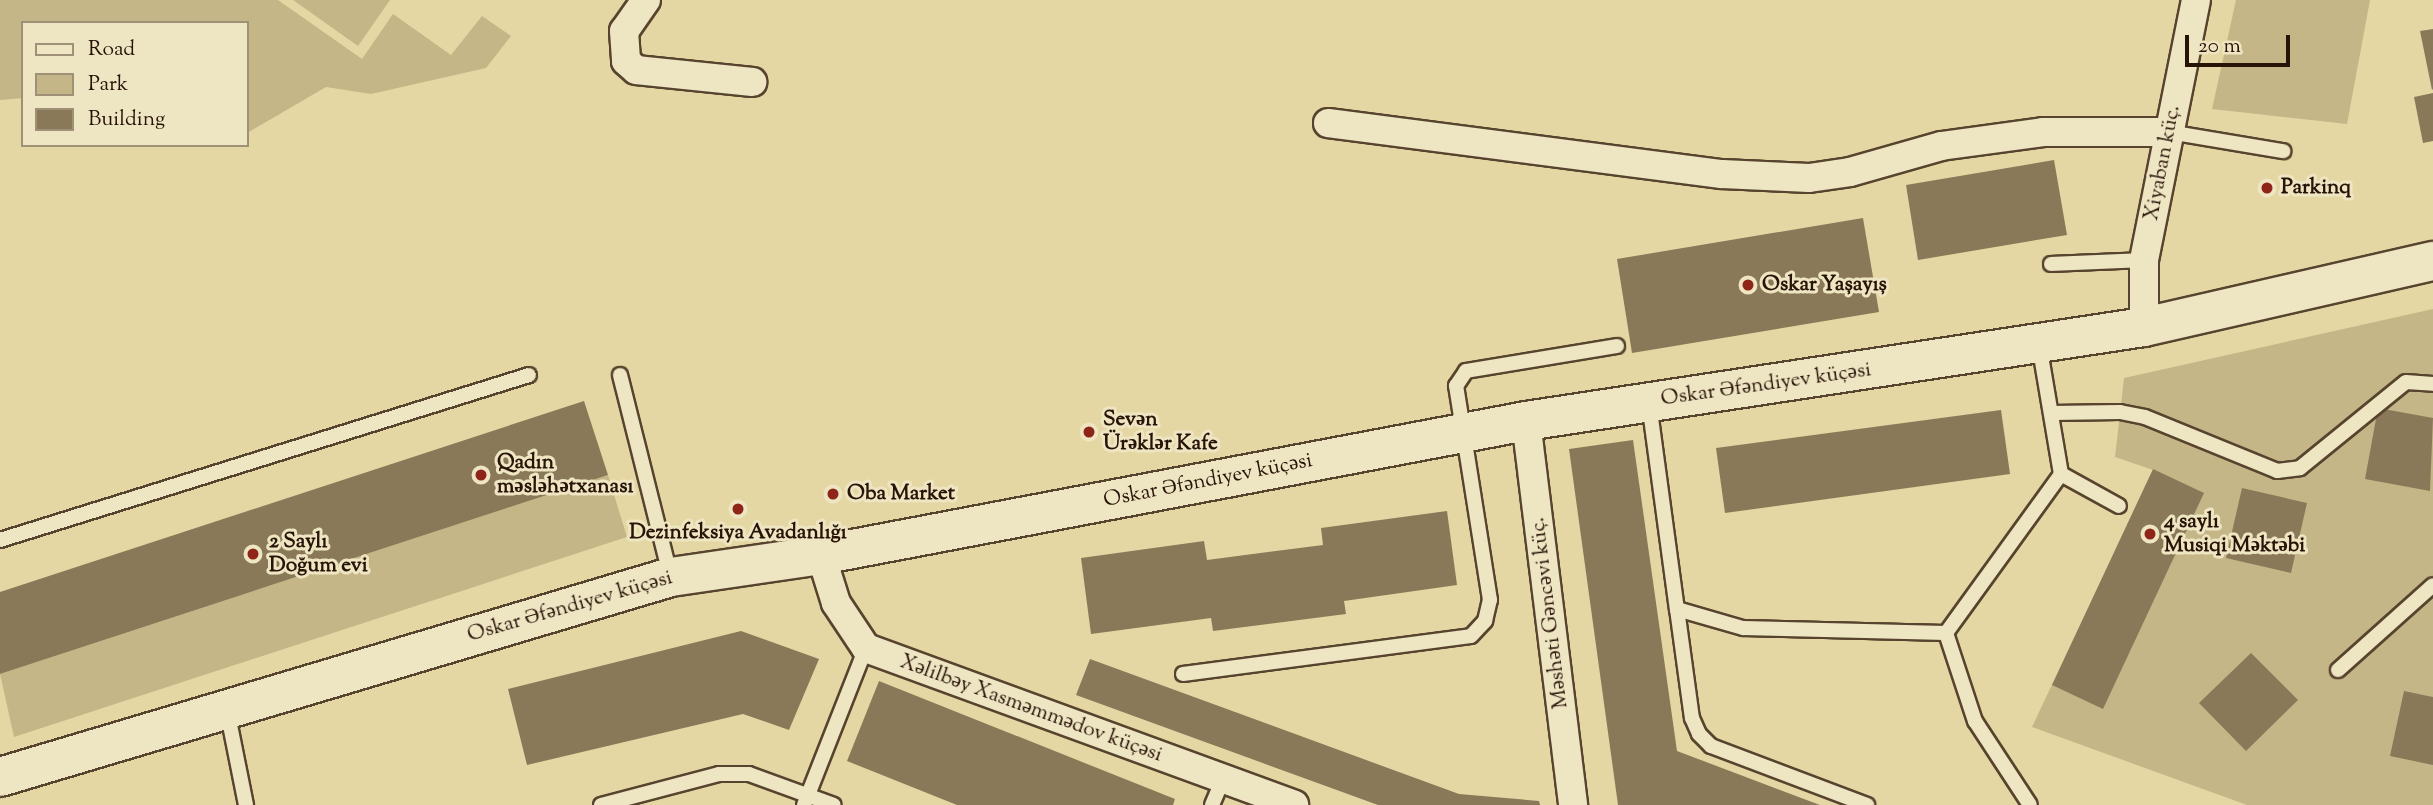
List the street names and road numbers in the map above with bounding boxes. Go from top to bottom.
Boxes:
street label: Xiyaban küç. [2139,103,2187,223]
street label: Oskar Əfəndiyev küçəsi [1659,358,1873,412]
street label: Oskar Əfəndiyev küçəsi [1101,448,1315,514]
street label: Məshəti Gəncəvi küç. [1526,516,1574,710]
street label: Oskar Əfəndiyev küçəsi [465,566,675,648]
street label: Xəlilbəy Xasməmmədov küçəsi [896,650,1166,768]

